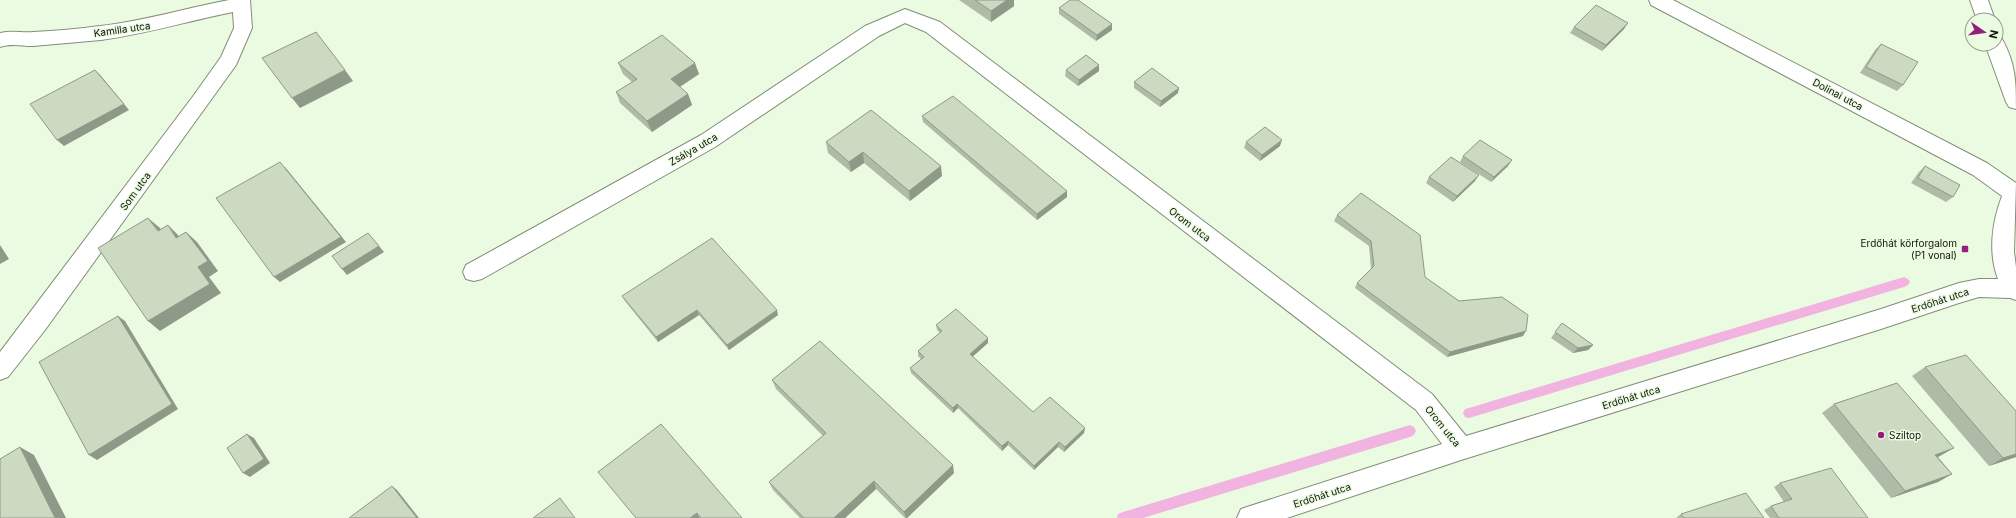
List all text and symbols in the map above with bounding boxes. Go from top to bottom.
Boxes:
north arrow [1964,12,2004,52]
street label: Kamilla utca [93,19,151,39]
text: N [1986,29,2002,40]
street label: Dolinai utca [1811,76,1865,112]
street label: Zsálya utca [667,130,719,168]
street label: Som utca [117,169,153,213]
street label: Orom utca [1167,204,1213,244]
place label: Erdőhát körforgalom (P1 vonal) [1861,237,1957,261]
marker: Erdőhát körforgalom (P1 vonal) [1960,244,1970,254]
street label: Erdőhát utca [1910,285,1970,315]
street label: Erdőhát utca [1601,383,1661,411]
street label: Orom utca [1423,403,1463,449]
place label: Sziltop [1889,429,1921,441]
marker: Sziltop [1876,430,1886,440]
street label: Erdőhát utca [1292,480,1352,510]

